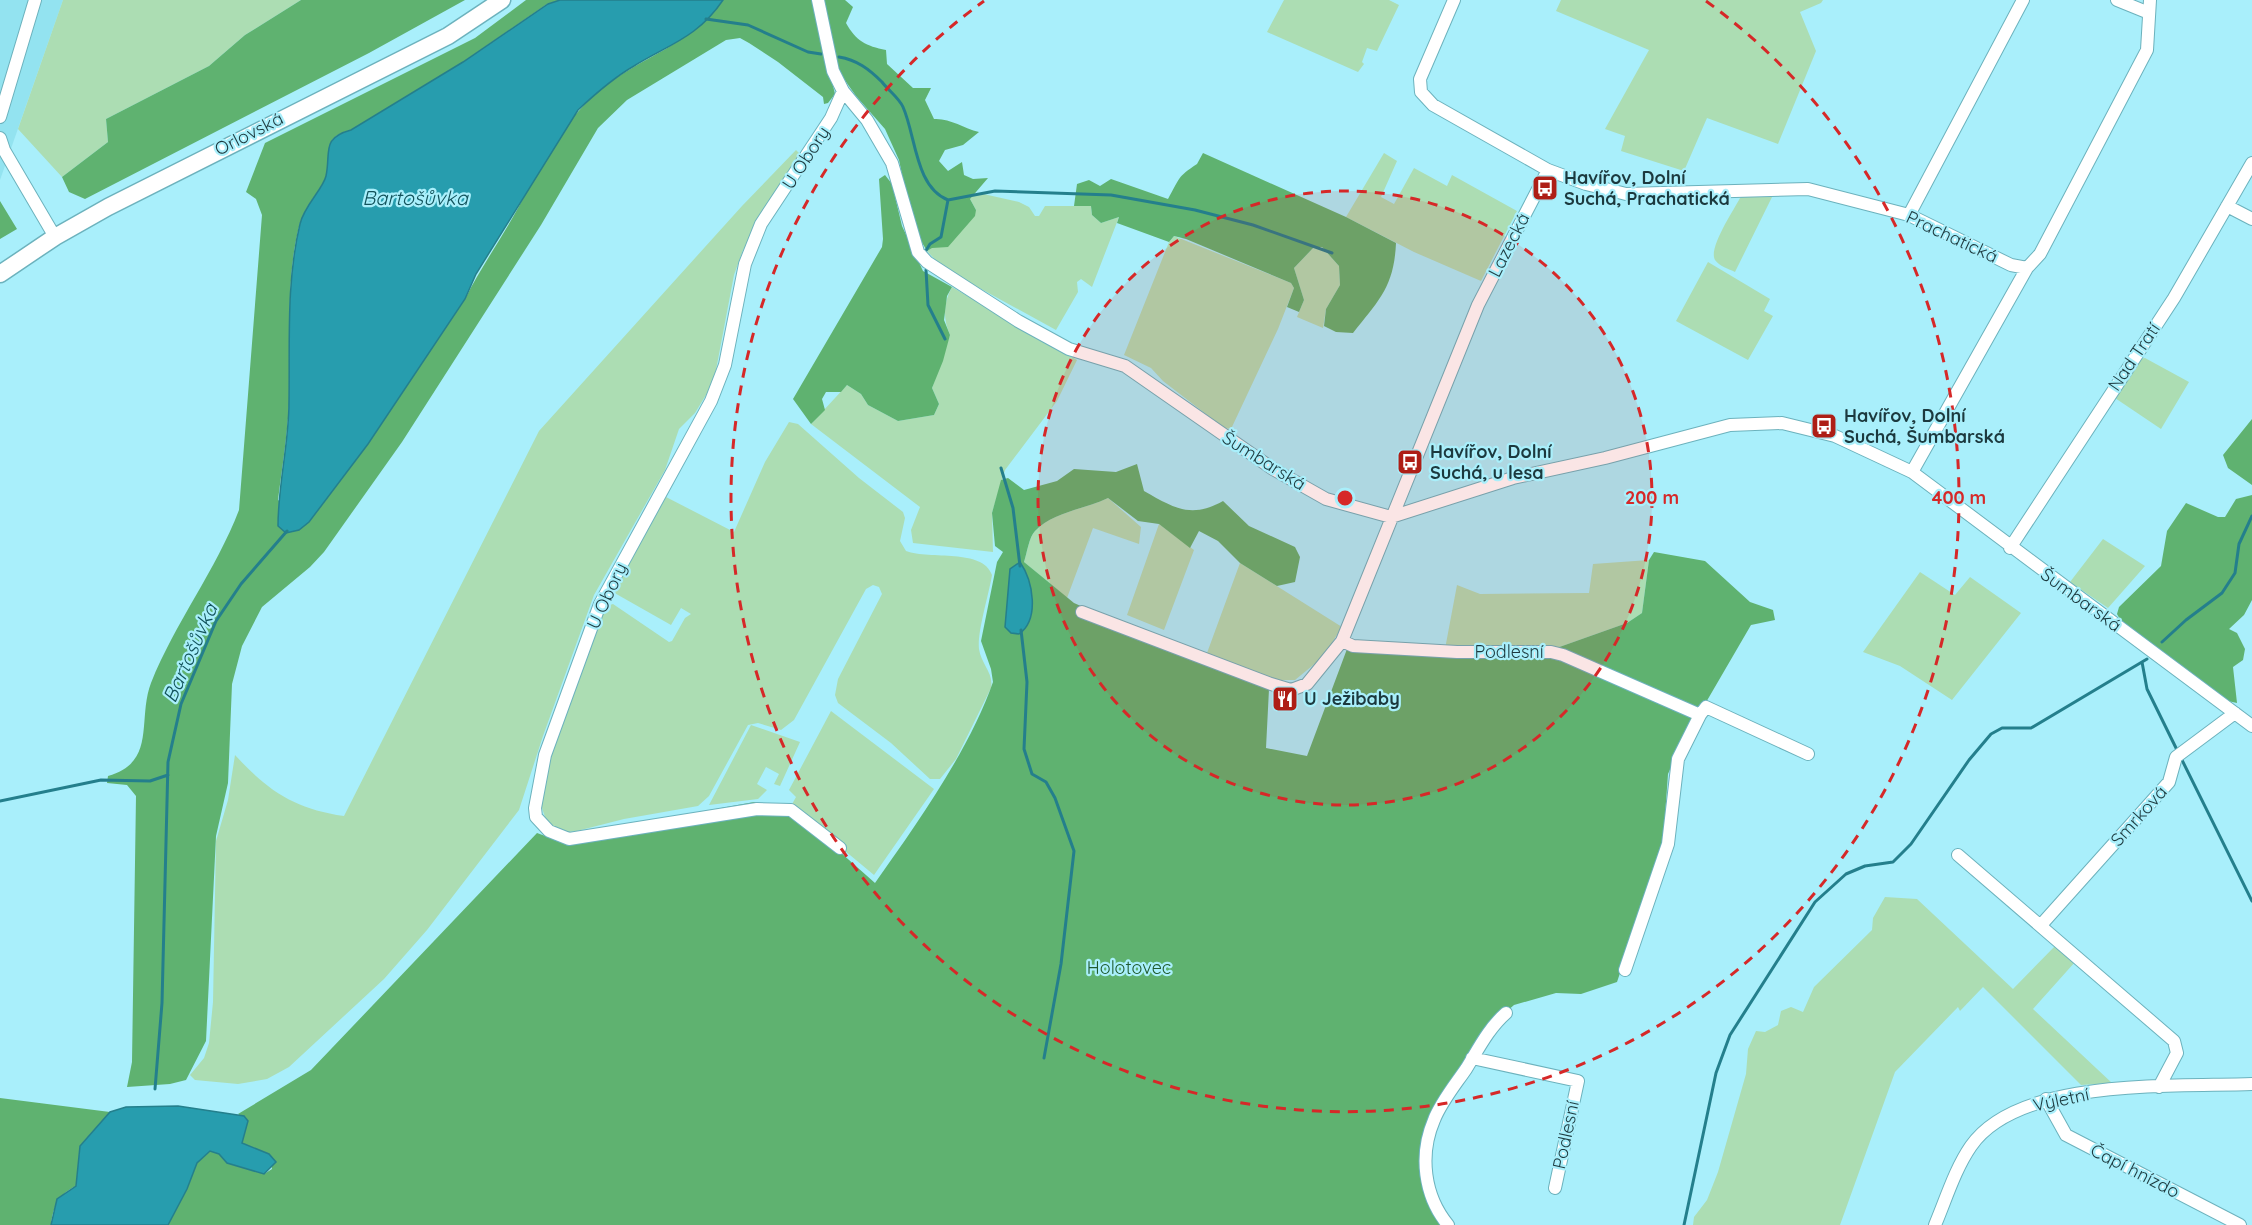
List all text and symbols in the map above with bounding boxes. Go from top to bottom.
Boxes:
street label: Orlovská [211,107,287,161]
street label: U Obory [777,122,834,194]
place label: Havířov, Dolní Suchá, Prachatická [1564,166,1730,210]
bus stop icon: Havířov, Dolní Suchá, Prachatická [1530,173,1560,203]
water label: Bartošůvka [362,185,470,210]
street label: Prachatická [1903,205,2002,268]
street label: Lazecká [1483,209,1534,281]
street label: Nad Tratí [2102,318,2165,395]
place label: Havířov, Dolní Suchá, Šumbarská [1844,404,2005,448]
bus stop icon: Havířov, Dolní Suchá, Šumbarská [1809,411,1839,441]
street label: Šumbarská [1218,426,1310,495]
place label: Havířov, Dolní Suchá, u lesa [1430,440,1552,484]
bus stop icon: Havířov, Dolní Suchá, u lesa [1395,447,1425,477]
text: 200 m [1625,486,1679,509]
text: 400 m [1932,486,1986,509]
centre of rings [1335,488,1355,508]
street label: U Obory [581,559,632,633]
street label: Šumbarská [2036,563,2126,637]
water label: Bartošůvka [157,598,223,706]
street label: Podlesní [1474,640,1544,663]
restaurant icon: U Ježibaby [1270,684,1300,714]
place label: U Ježibaby [1304,687,1400,710]
street label: Smrková [2105,781,2172,851]
park label: Holotovec [1087,956,1171,979]
street label: Výletní [2031,1082,2091,1117]
street label: Podlesní [1547,1099,1584,1171]
street label: Čapí hnízdo [2087,1138,2184,1203]

